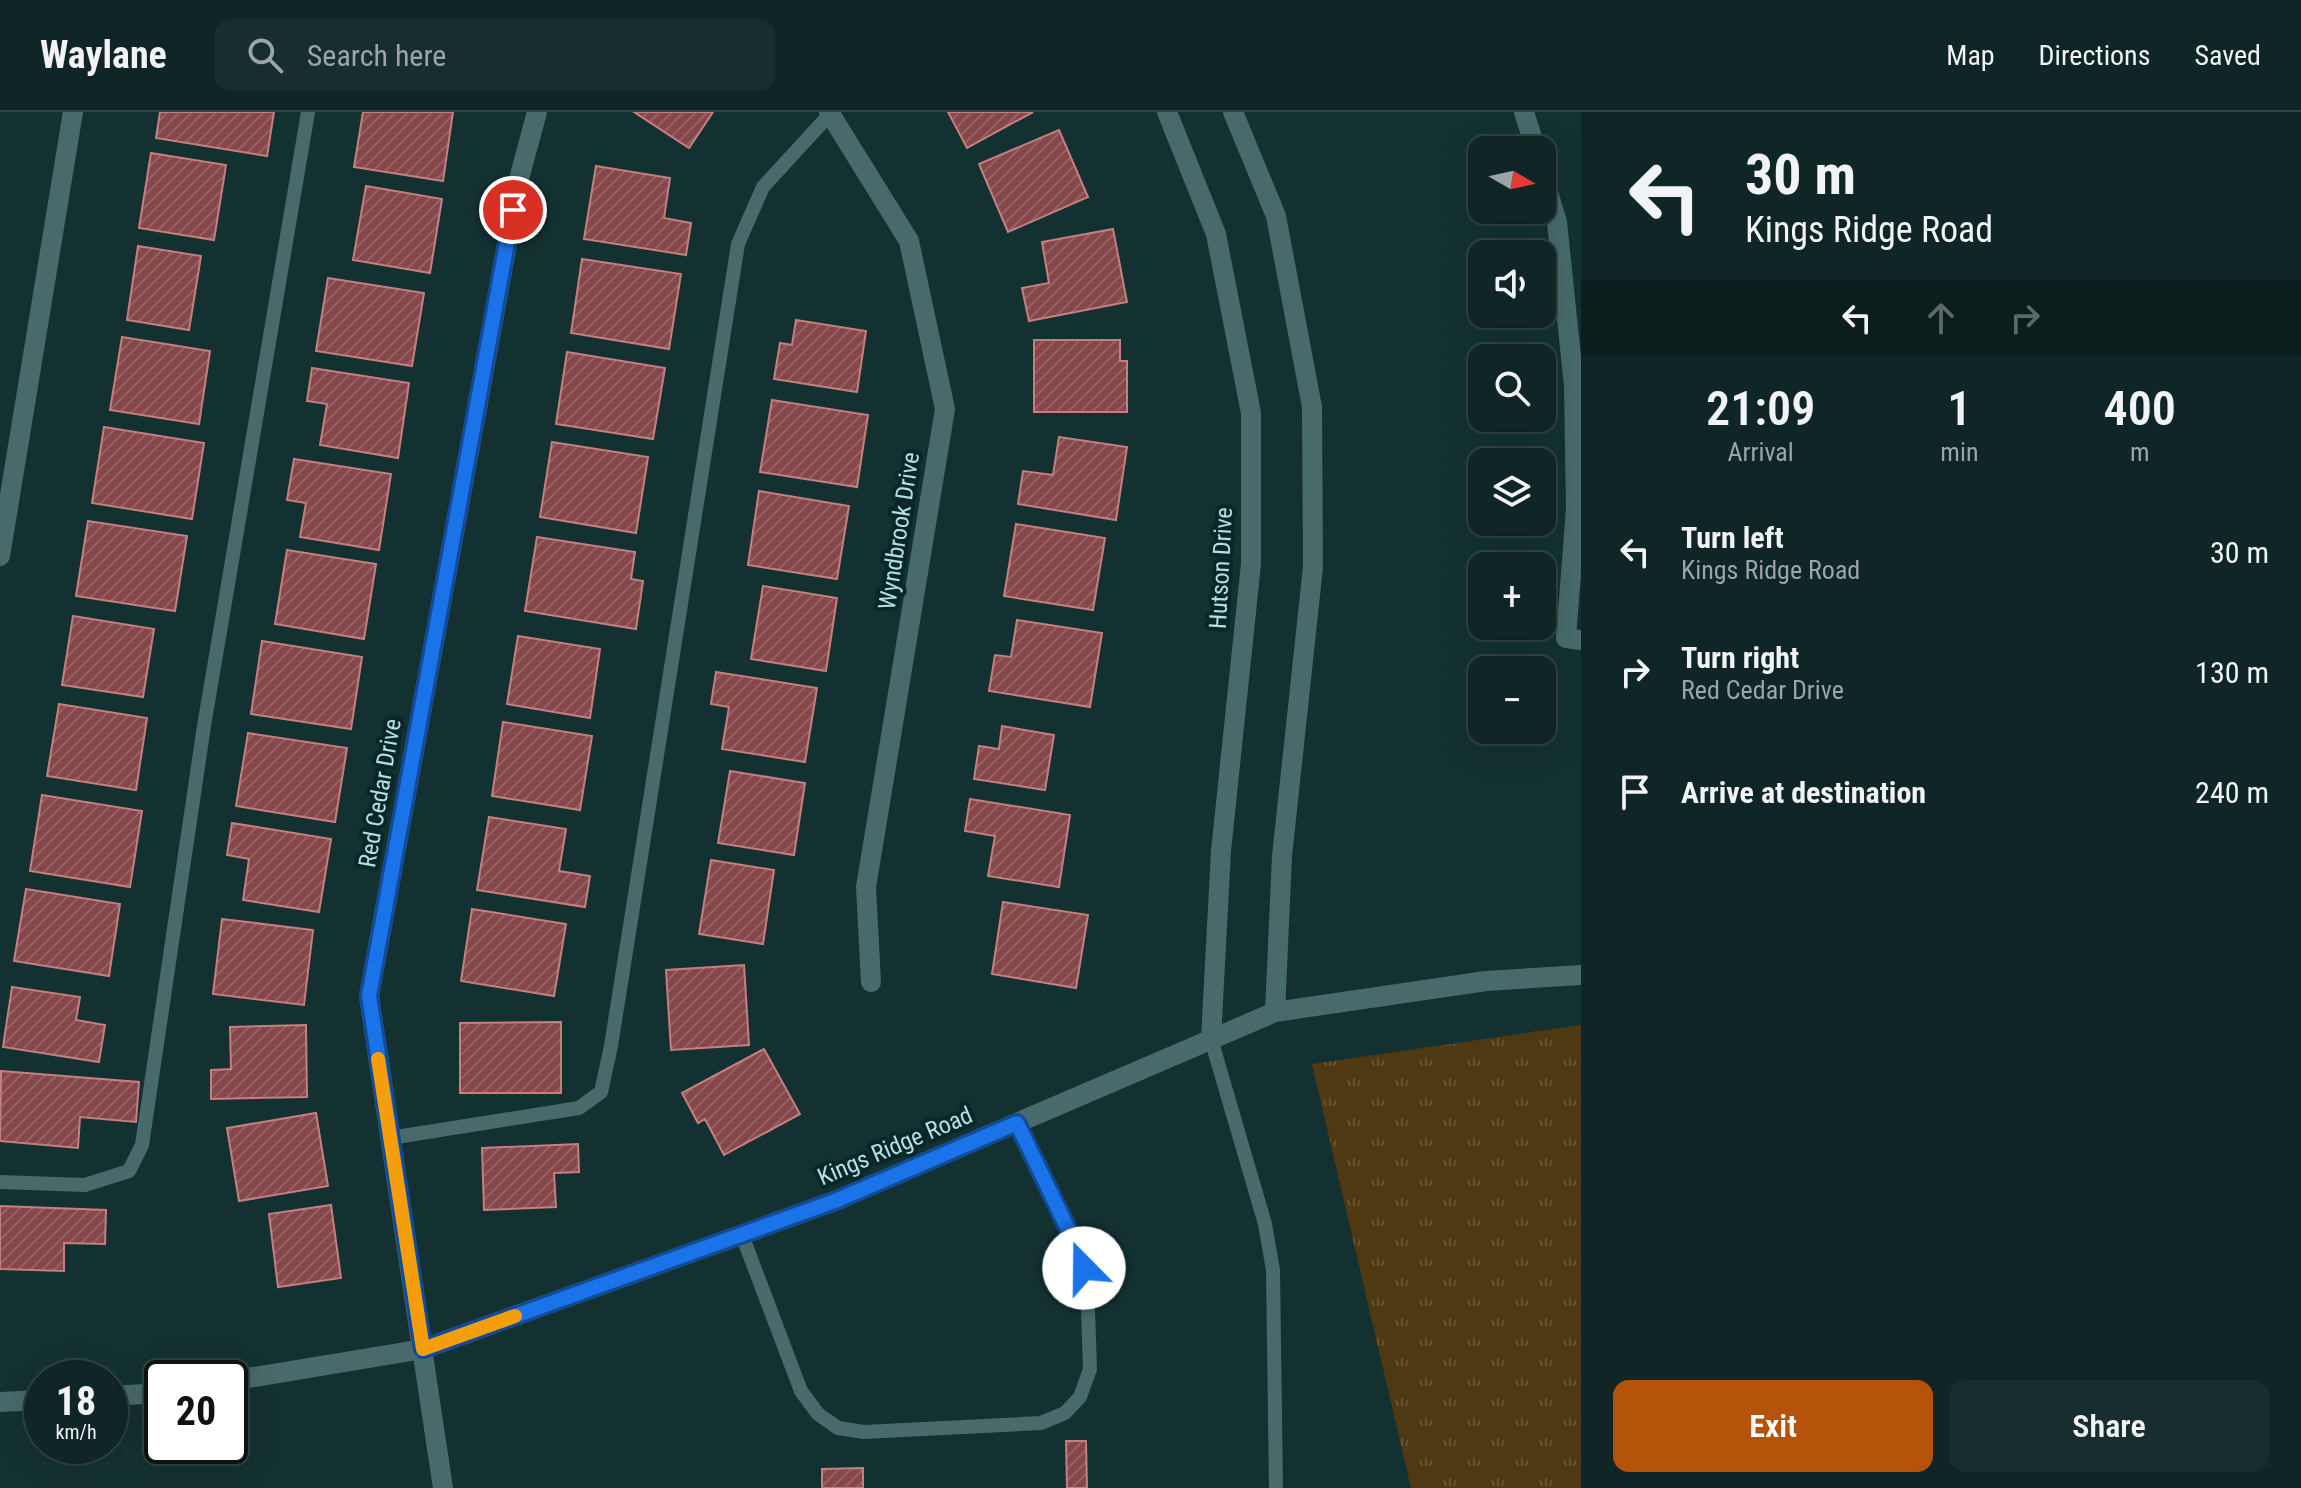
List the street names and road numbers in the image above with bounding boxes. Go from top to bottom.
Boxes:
street label: Wyndbrook Drive [873,450,925,612]
street label: Hutson Drive [1204,507,1238,629]
street label: Red Cedar Drive [353,717,407,869]
street label: Kings Ridge Road [813,1101,977,1191]

